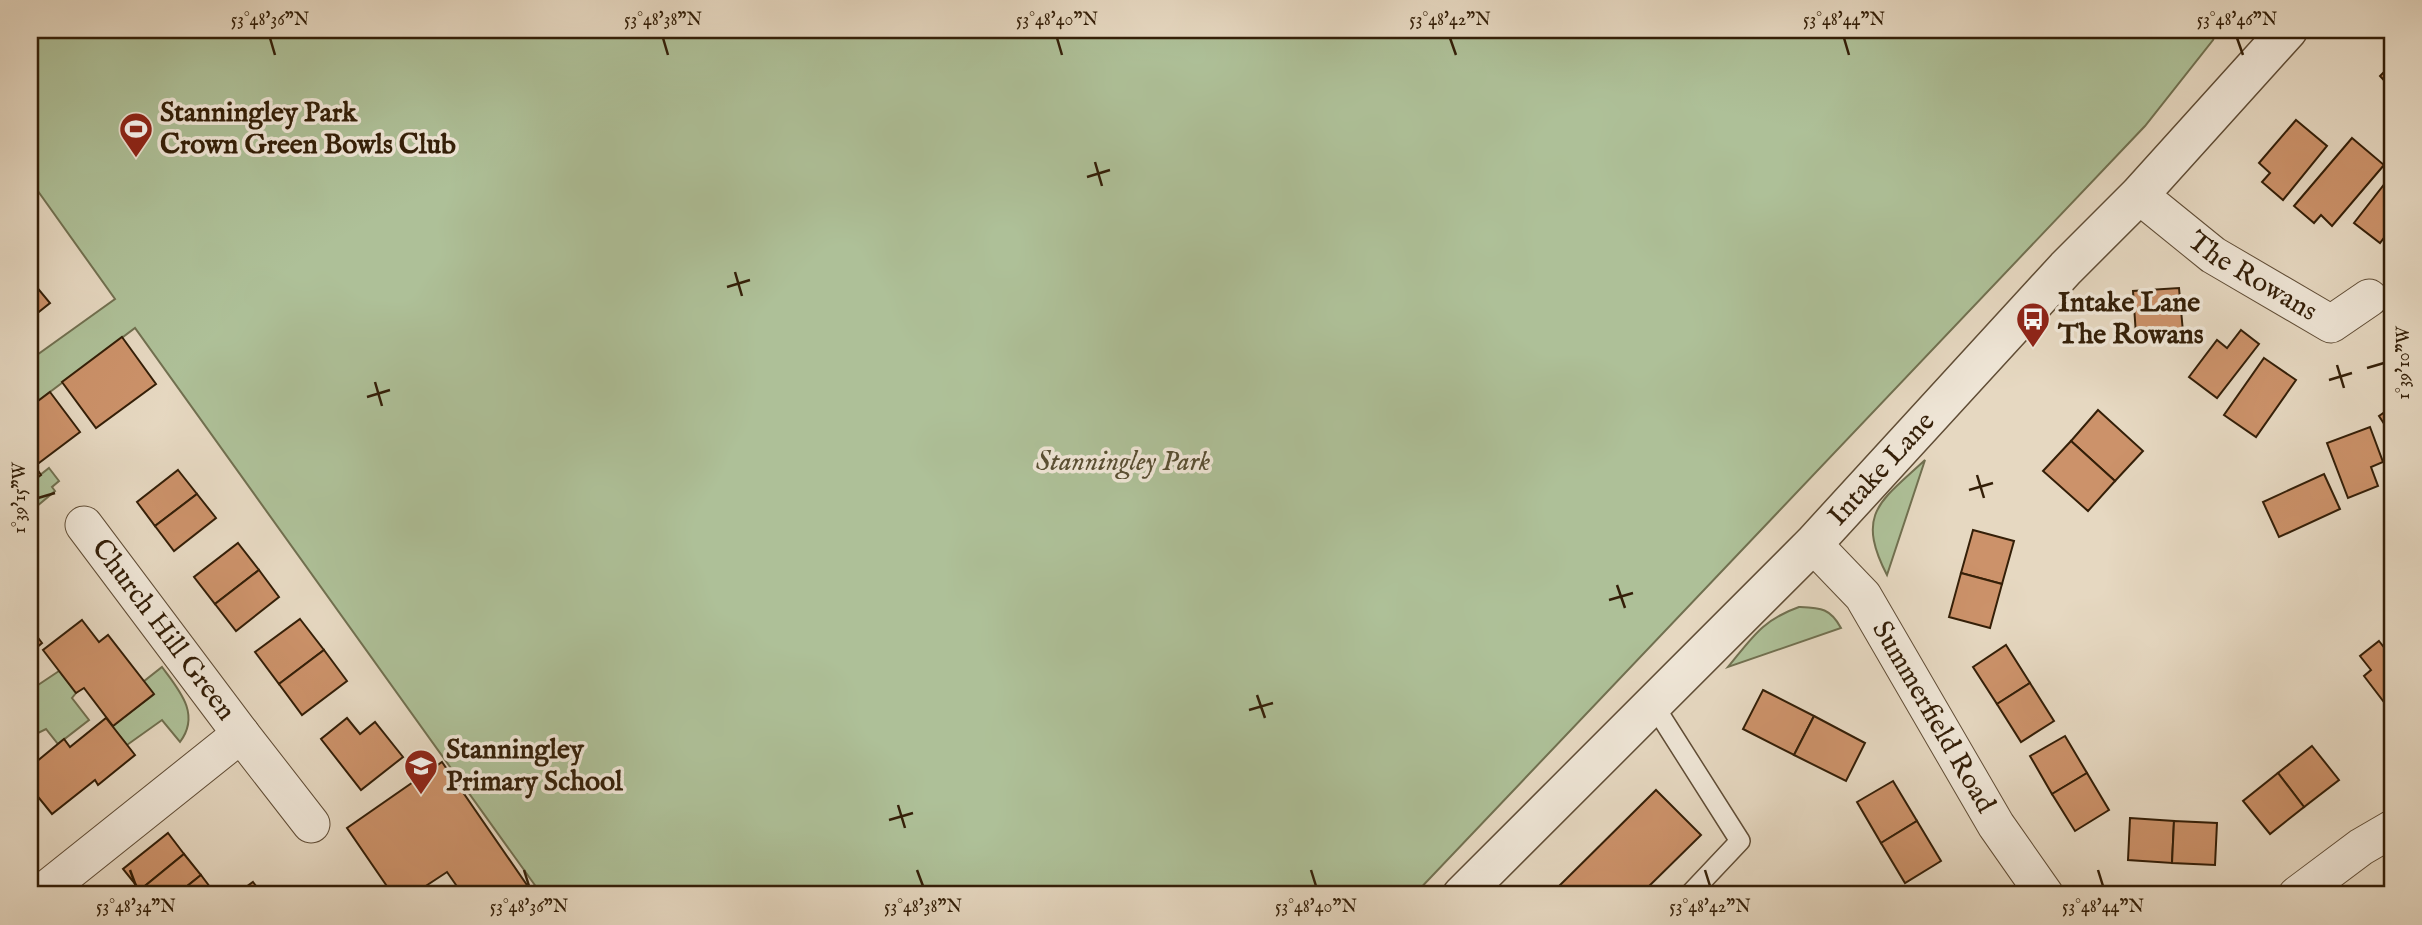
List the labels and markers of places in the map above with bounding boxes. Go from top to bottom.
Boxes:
place label: Stanningley Park Crown Green Bowls Club [160,96,456,163]
sports icon: Stanningley Park Crown Green Bowls Club [117,110,155,159]
place label: Intake Lane The Rowans [2057,286,2204,353]
bus stop icon: Intake Lane The Rowans [2014,300,2052,349]
place label: Stanningley Primary School [446,733,624,800]
school or university icon: Stanningley Primary School [402,747,440,796]

